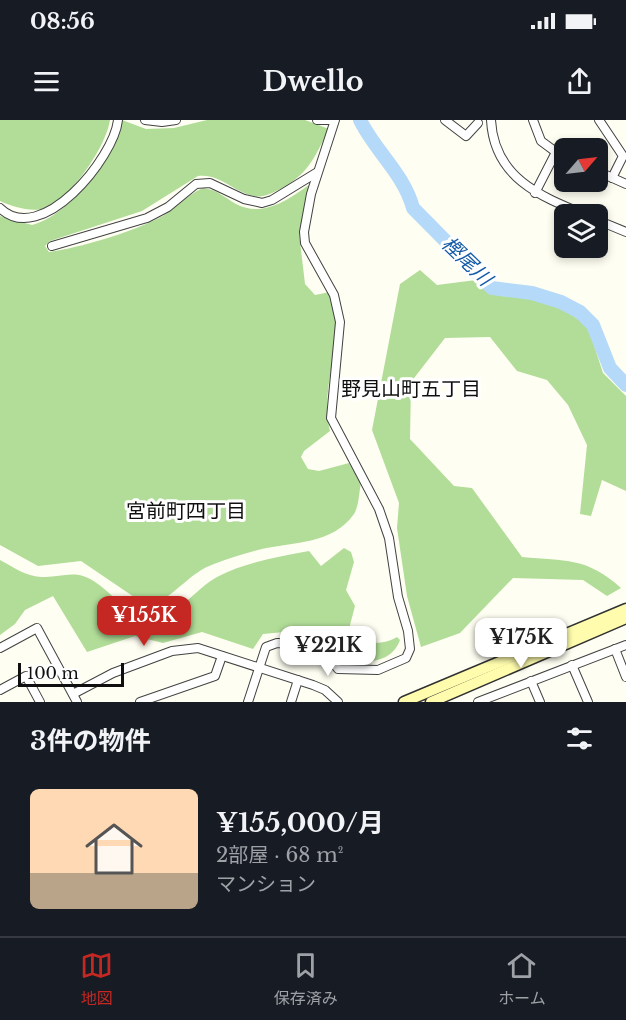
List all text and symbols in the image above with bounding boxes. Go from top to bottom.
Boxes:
text: 08:56 [30,8,95,35]
icon: menu [30,65,63,98]
text: Dwello [262,65,364,98]
icon: share [563,65,596,98]
north arrow [554,138,608,192]
map controls [554,138,608,258]
button: layers [554,204,608,258]
water label: 樫尾川 [437,232,498,292]
district label: 野見山町五丁目 [341,377,481,401]
district label: 宮前町四丁目 [126,499,246,523]
pin: ¥155K [102,596,186,647]
text: ¥155K [111,603,177,627]
pin: ¥175K [479,618,563,669]
text: ¥175K [489,625,553,649]
pin: ¥221K [286,626,370,677]
text: ¥221K [294,633,362,657]
scale bar [18,660,124,688]
text: 100 m [27,663,79,683]
icon: filters [563,722,596,755]
text: 3件の物件 [30,725,151,757]
text: ¥155,000/月 [216,807,384,839]
icon: home [78,813,150,885]
text: 2部屋 · 68 m² [216,843,343,867]
text: マンション [216,872,316,896]
tab: 地図 [80,949,113,1009]
tab: 保存済み [274,949,338,1009]
tab: ホーム [498,949,546,1009]

